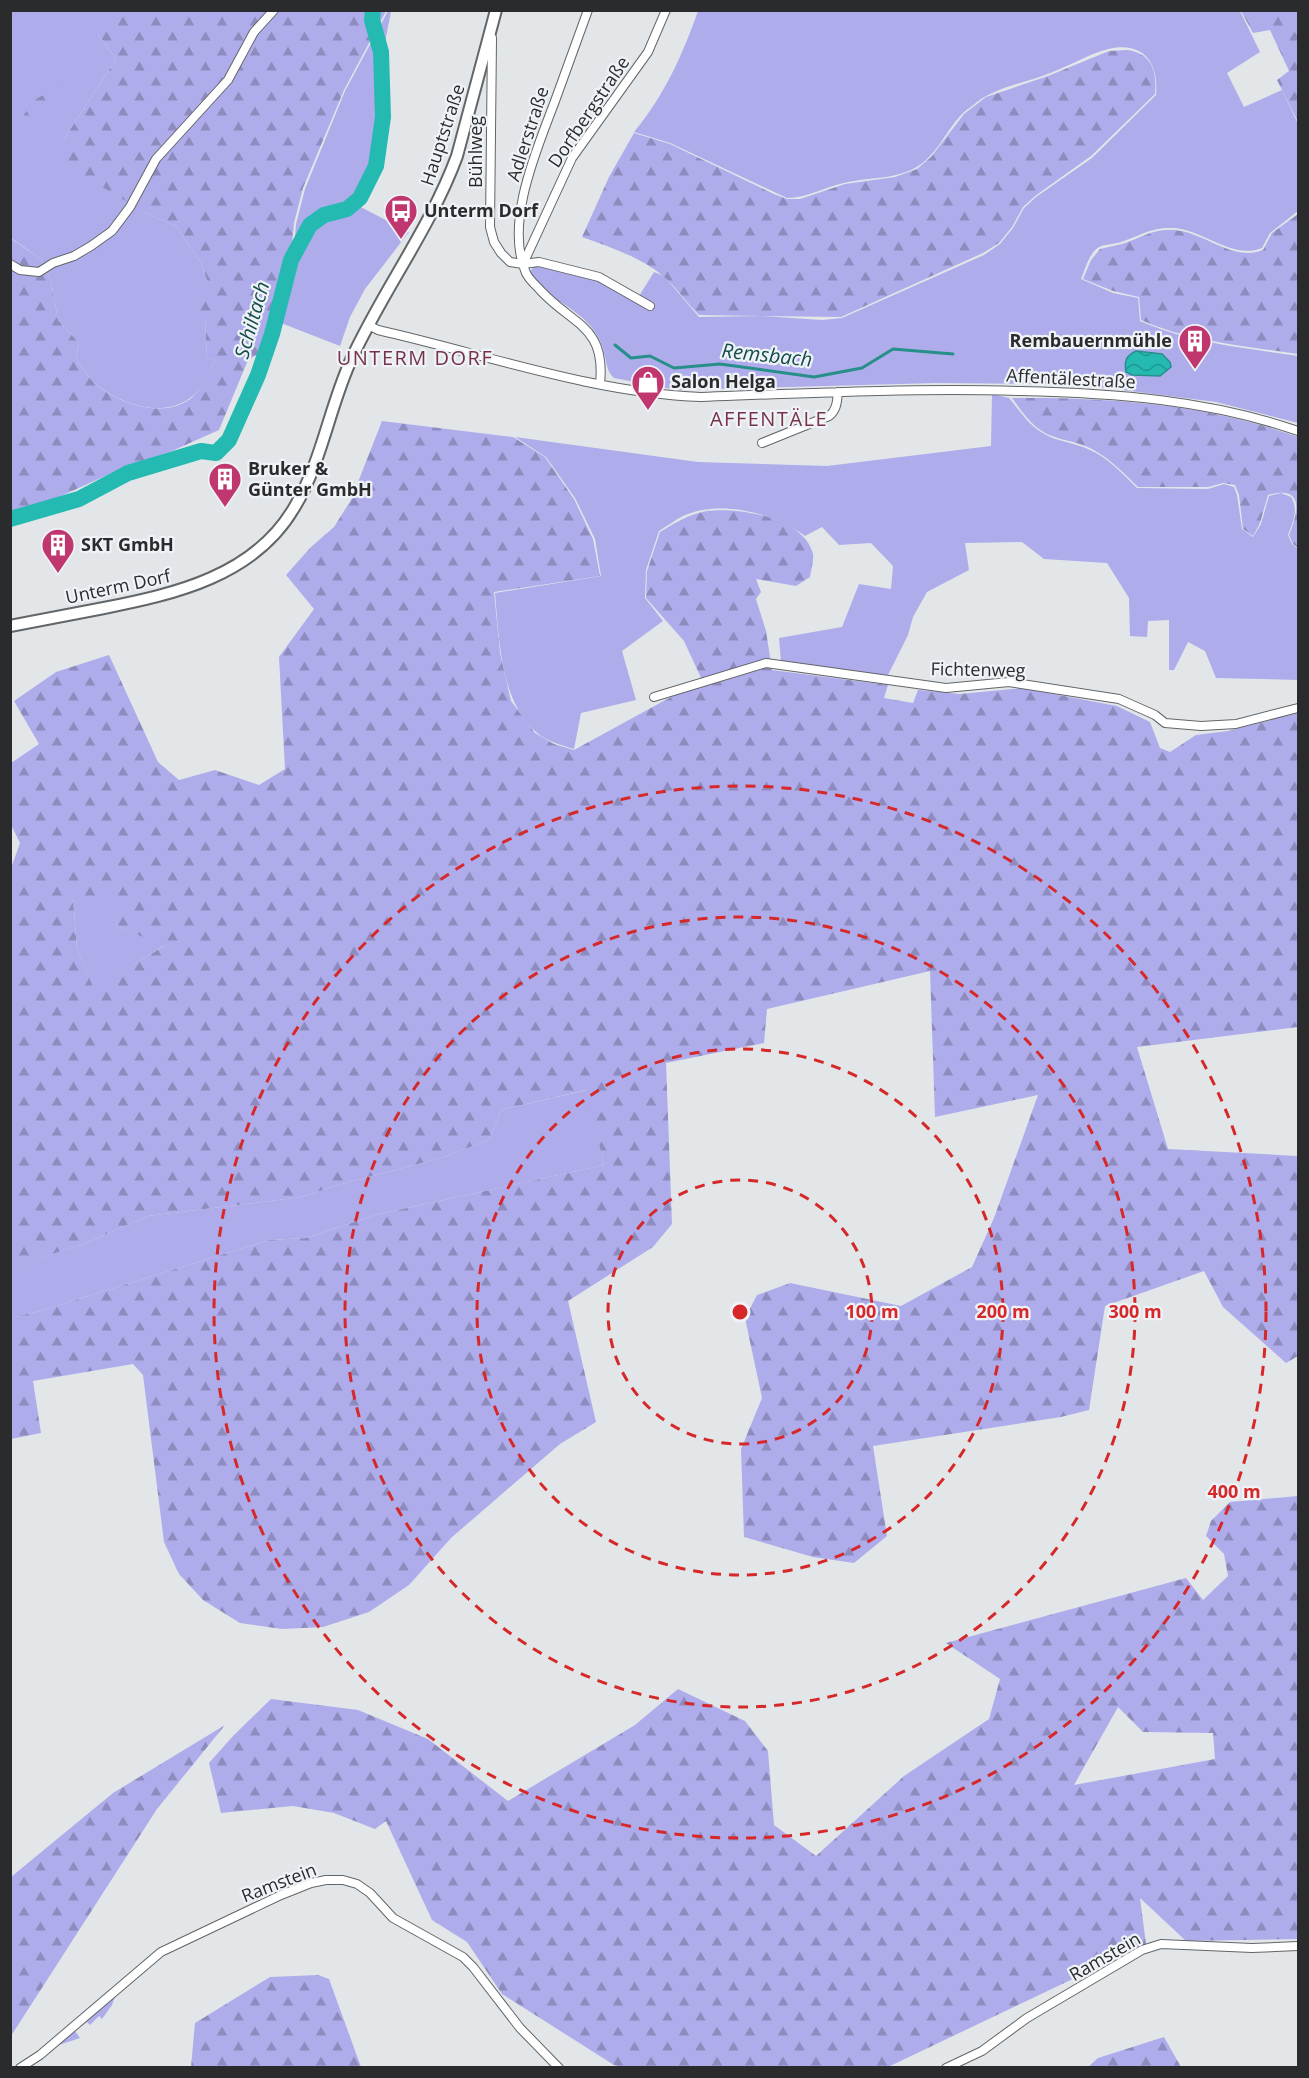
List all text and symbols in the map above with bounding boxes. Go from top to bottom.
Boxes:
street label: Dorfbergstraße [542,51,634,172]
street label: Hauptstraße [414,81,470,189]
street label: Adlerstraße [500,83,554,184]
street label: Bühlweg [463,116,487,188]
bus stop icon: Unterm Dorf [383,193,419,240]
place label: Unterm Dorf [424,198,539,222]
water label: Schiltach [228,278,275,362]
building icon: Rembauernmühle [1177,323,1213,370]
place label: Rembauernmühle [1010,328,1172,352]
water label: Remsbach [720,336,814,373]
district label: UNTERM DORF [337,344,493,371]
street label: Affentälestraße [1006,363,1136,393]
shop icon: Salon Helga [630,364,666,411]
place label: Salon Helga [671,369,776,393]
district label: AFFENTÄLE [710,405,828,432]
place label: Bruker & Günter GmbH [248,456,372,501]
building icon: Bruker & Günter GmbH [207,461,243,508]
building icon: SKT GmbH [40,527,76,574]
place label: SKT GmbH [81,532,174,556]
street label: Unterm Dorf [63,563,173,609]
street label: Fichtenweg [930,656,1026,682]
text: 100 m [845,1299,899,1323]
text: 200 m [976,1299,1030,1323]
text: 300 m [1108,1299,1162,1323]
centre of rings [730,1302,750,1322]
text: 400 m [1207,1479,1261,1503]
street label: Ramstein [238,1857,320,1907]
street label: Ramstein [1065,1926,1144,1986]

